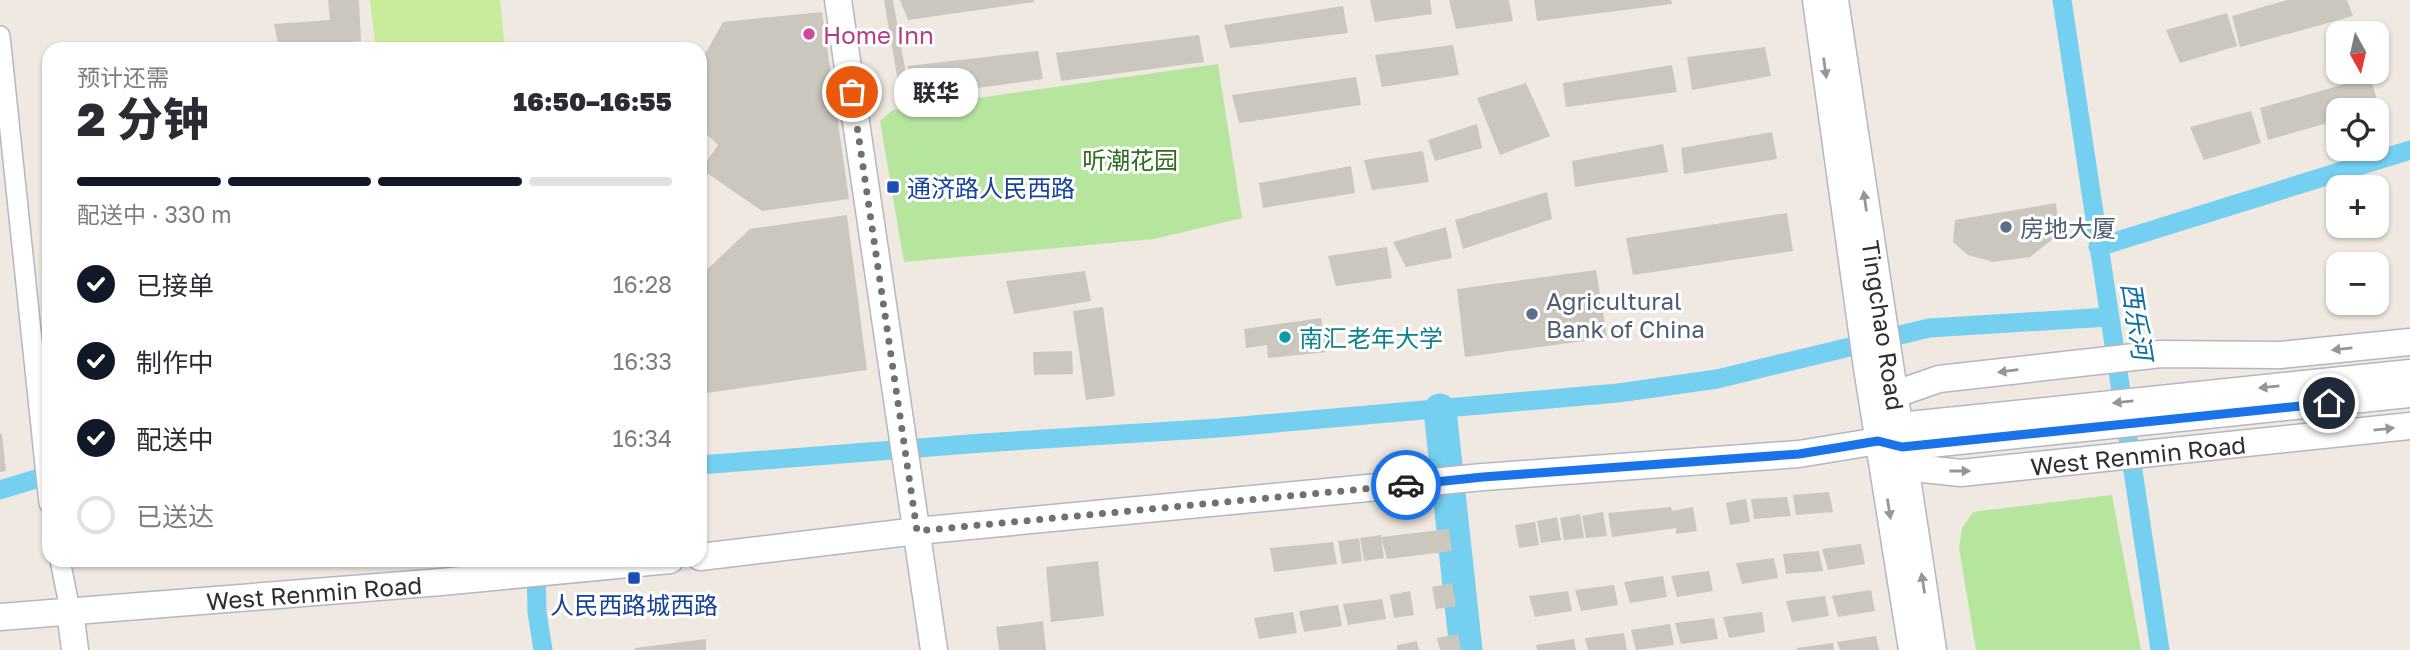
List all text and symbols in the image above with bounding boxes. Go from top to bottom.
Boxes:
place label: Home Inn [823,20,934,49]
north arrow [2326,21,2389,84]
map controls [2326,21,2389,315]
marker: Home Inn [801,26,817,42]
one-way arrow [1820,57,1831,79]
pin [822,62,882,122]
text: 预计还需 [77,63,169,91]
callout: 联华 [894,68,978,116]
icon: bag [833,73,871,111]
text: 联华 [913,78,959,106]
text: 16:50–16:55 [513,86,672,117]
text: 2 分钟 [77,91,209,146]
button: locate [2326,98,2389,161]
park label: 听潮花园 [1082,145,1178,174]
place label: 通济路人民西路 [907,173,1075,202]
button: + [2326,175,2389,238]
marker: 通济路人民西路 [885,179,901,195]
one-way arrow [1859,190,1870,212]
text: 配送中 · 330 m [77,200,232,228]
place label: 房地大厦 [2020,213,2116,242]
marker: 房地大厦 [1998,219,2014,235]
street label: Tingchao Road [1857,238,1911,412]
button: − [2326,252,2389,315]
icon: check [77,265,115,303]
text: 已接单 [136,270,214,301]
text: 16:28 [613,270,672,298]
water label: 西乐河 [2116,280,2159,367]
place label: Agricultural Bank of China [1546,286,1705,343]
marker: Agricultural Bank of China [1524,306,1540,322]
place label: 南汇老年大学 [1299,323,1443,352]
marker: 南汇老年大学 [1277,329,1293,345]
icon: check [77,342,115,380]
one-way arrow [2331,343,2353,354]
text: 制作中 [136,347,214,378]
text: 16:33 [613,347,672,375]
one-way arrow [1997,366,2019,377]
pin [2299,373,2359,433]
one-way arrow [2258,382,2280,393]
icon: home [2310,384,2348,422]
one-way arrow [2111,397,2133,408]
icon: check [77,419,115,457]
one-way arrow [2373,423,2395,434]
text: 配送中 [136,424,214,455]
text: 16:34 [613,424,672,452]
street label: West Renmin Road [2029,429,2247,480]
courier [1371,450,1441,520]
one-way arrow [1950,465,1972,477]
icon: car [1387,466,1425,504]
one-way arrow [1884,498,1895,520]
text: 已送达 [136,501,214,532]
street label: West Renmin Road [205,569,423,615]
marker: 人民西路城西路 [626,570,642,586]
one-way arrow [1917,571,1928,593]
place label: 人民西路城西路 [550,590,718,619]

